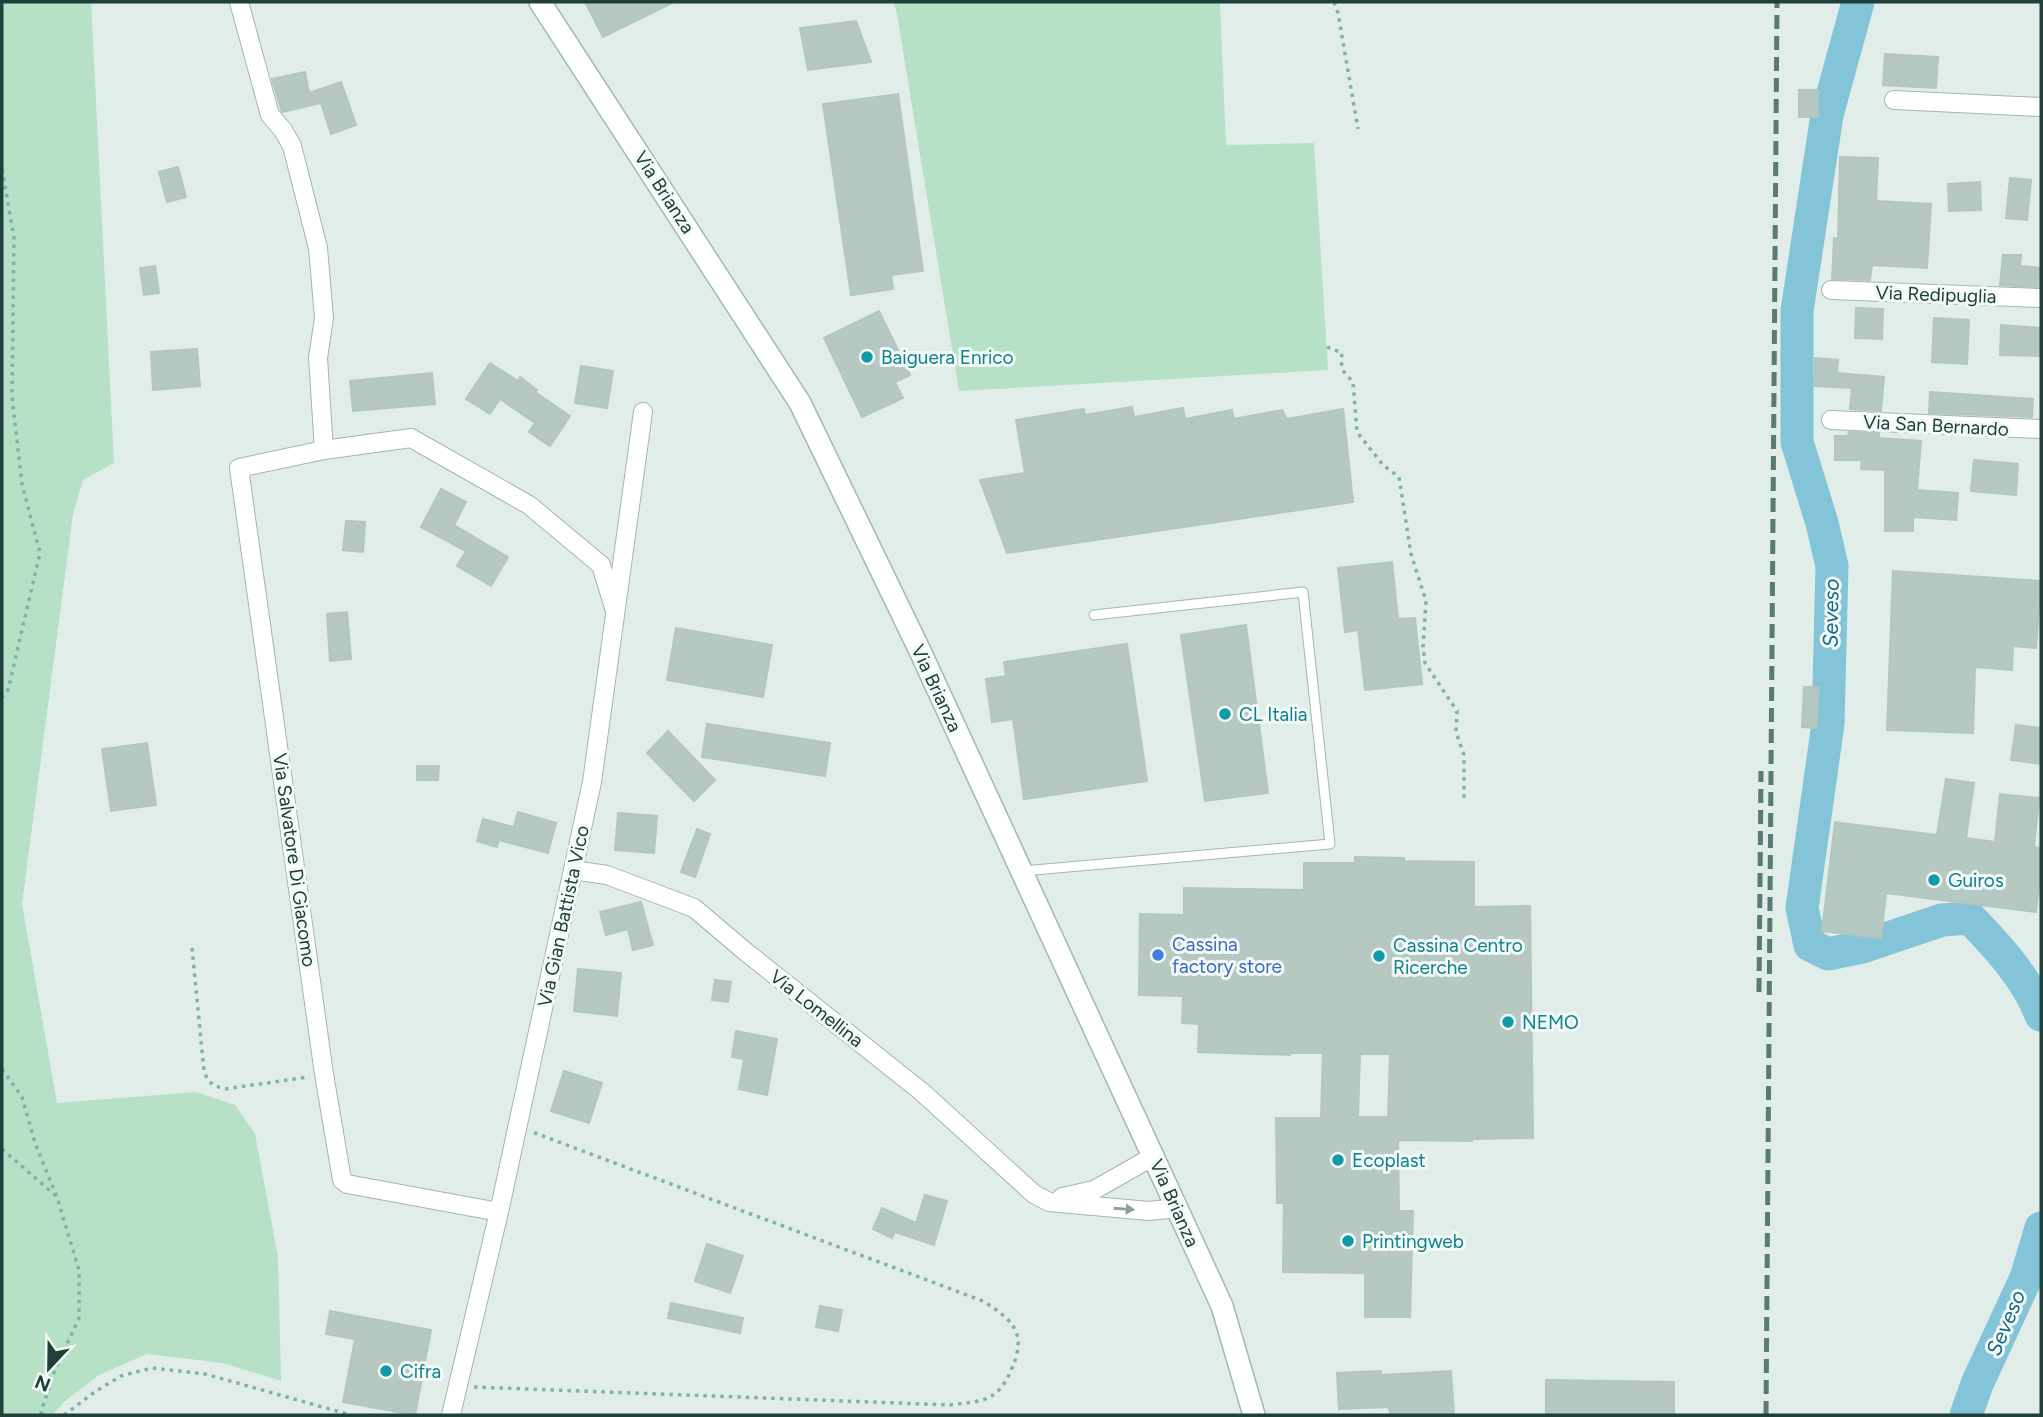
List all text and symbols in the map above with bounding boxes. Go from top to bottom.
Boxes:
street label: Via Brianza [629,147,700,238]
street label: Via Redipuglia [1875,281,1997,308]
place label: Baiguera Enrico [881,346,1014,369]
marker: Baiguera Enrico [859,349,875,365]
street label: Via San Bernardo [1863,410,2009,441]
water label: Seveso [1817,578,1844,648]
street label: Via Brianza [906,641,967,736]
place label: CL Italia [1239,703,1308,726]
marker: CL Italia [1217,706,1233,722]
street label: Via Salvatore Di Giacomo [268,752,321,968]
street label: Via Gian Battista Vico [533,823,594,1009]
place label: Guiros [1948,869,2004,892]
marker: Guiros [1926,872,1942,888]
place label: Cassina factory store [1172,933,1282,978]
place label: Cassina Centro Ricerche [1393,934,1523,979]
marker: Cassina factory store [1150,947,1166,963]
marker: Cassina Centro Ricerche [1371,948,1387,964]
street label: Via Lomellina [765,965,868,1052]
place label: NEMO [1522,1011,1579,1034]
marker: NEMO [1500,1014,1516,1030]
place label: Ecoplast [1352,1149,1426,1172]
marker: Ecoplast [1330,1152,1346,1168]
street label: Via Brianza [1145,1156,1204,1251]
one-way arrow [1114,1204,1136,1215]
place label: Printingweb [1362,1230,1464,1253]
marker: Printingweb [1340,1233,1356,1249]
water label: Seveso [1981,1286,2030,1359]
north arrow [14,1333,84,1403]
place label: Cifra [400,1360,441,1383]
marker: Cifra [378,1363,394,1379]
text: N [32,1370,54,1397]

